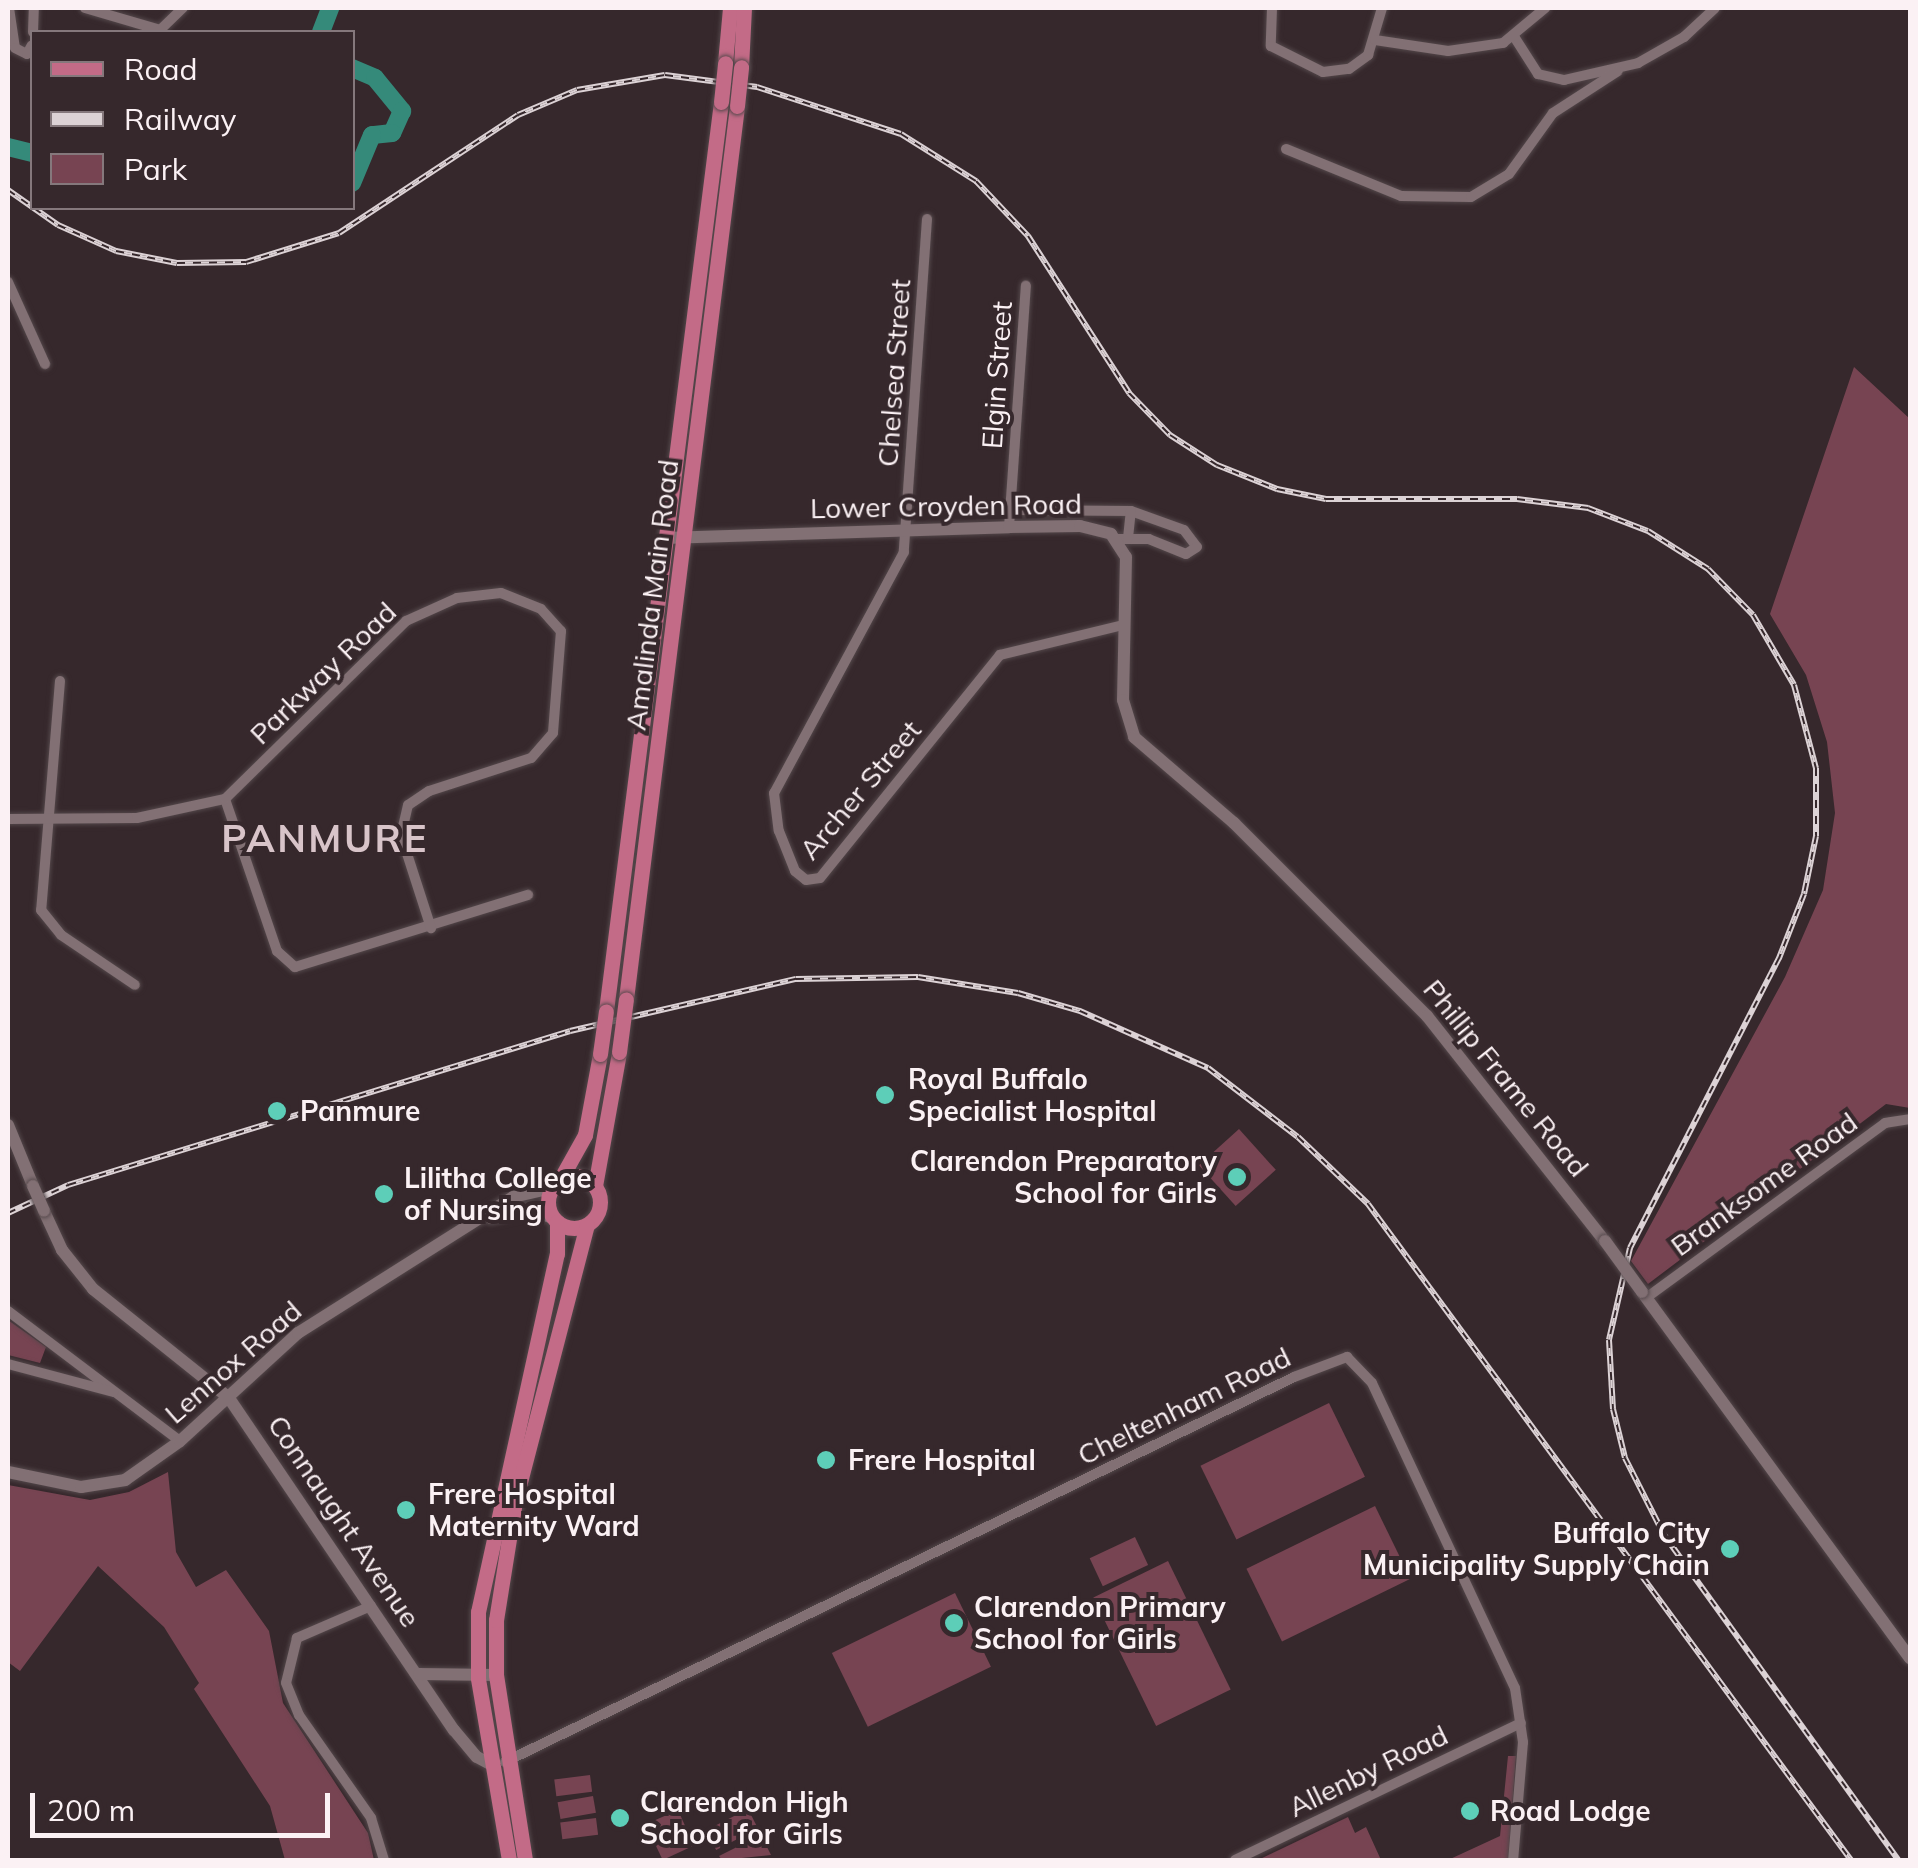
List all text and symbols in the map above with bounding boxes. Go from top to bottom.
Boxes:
legend [30,30,355,210]
text: Road [124,50,198,88]
text: Railway [124,100,237,138]
text: Park [124,150,187,188]
street label: Chelsea Street [871,278,917,468]
street label: Elgin Street [975,300,1019,450]
street label: Amalinda Main Road [619,458,685,732]
street label: Lower Croyden Road [810,487,1082,525]
street label: Parkway Road [243,595,403,751]
street label: Archer Street [792,714,928,866]
district label: PANMURE [221,816,429,862]
street label: Phillip Frame Road [1416,973,1596,1183]
place label: Royal Buffalo Specialist Hospital [908,1062,1157,1128]
marker: Royal Buffalo Specialist Hospital [872,1082,898,1108]
place label: Panmure [300,1094,420,1128]
marker: Panmure [264,1098,290,1124]
street label: Branksome Road [1664,1105,1864,1263]
place label: Clarendon Preparatory School for Girls [910,1144,1217,1210]
place label: Lilitha College of Nursing [404,1161,592,1227]
marker: Clarendon Preparatory School for Girls [1226,1166,1248,1188]
marker: Lilitha College of Nursing [373,1183,395,1205]
street label: Lennox Road [158,1294,308,1430]
street label: Cheltenham Road [1072,1340,1296,1472]
street label: Connaught Avenue [261,1409,427,1633]
place label: Frere Hospital [848,1443,1036,1477]
marker: Frere Hospital [813,1447,839,1473]
place label: Frere Hospital Maternity Ward [428,1477,640,1543]
marker: Frere Hospital Maternity Ward [393,1497,419,1523]
place label: Buffalo City Municipality Supply Chain [1363,1516,1710,1582]
marker: Buffalo City Municipality Supply Chain [1719,1538,1741,1560]
place label: Clarendon Primary School for Girls [974,1590,1226,1656]
marker: Clarendon Primary School for Girls [943,1612,965,1634]
street label: Allenby Road [1283,1718,1453,1824]
scale bar [35,1773,335,1835]
place label: Clarendon High School for Girls [640,1785,849,1851]
text: 200 m [47,1791,135,1829]
place label: Road Lodge [1490,1794,1650,1828]
marker: Road Lodge [1459,1800,1481,1822]
marker: Clarendon High School for Girls [609,1807,631,1829]

